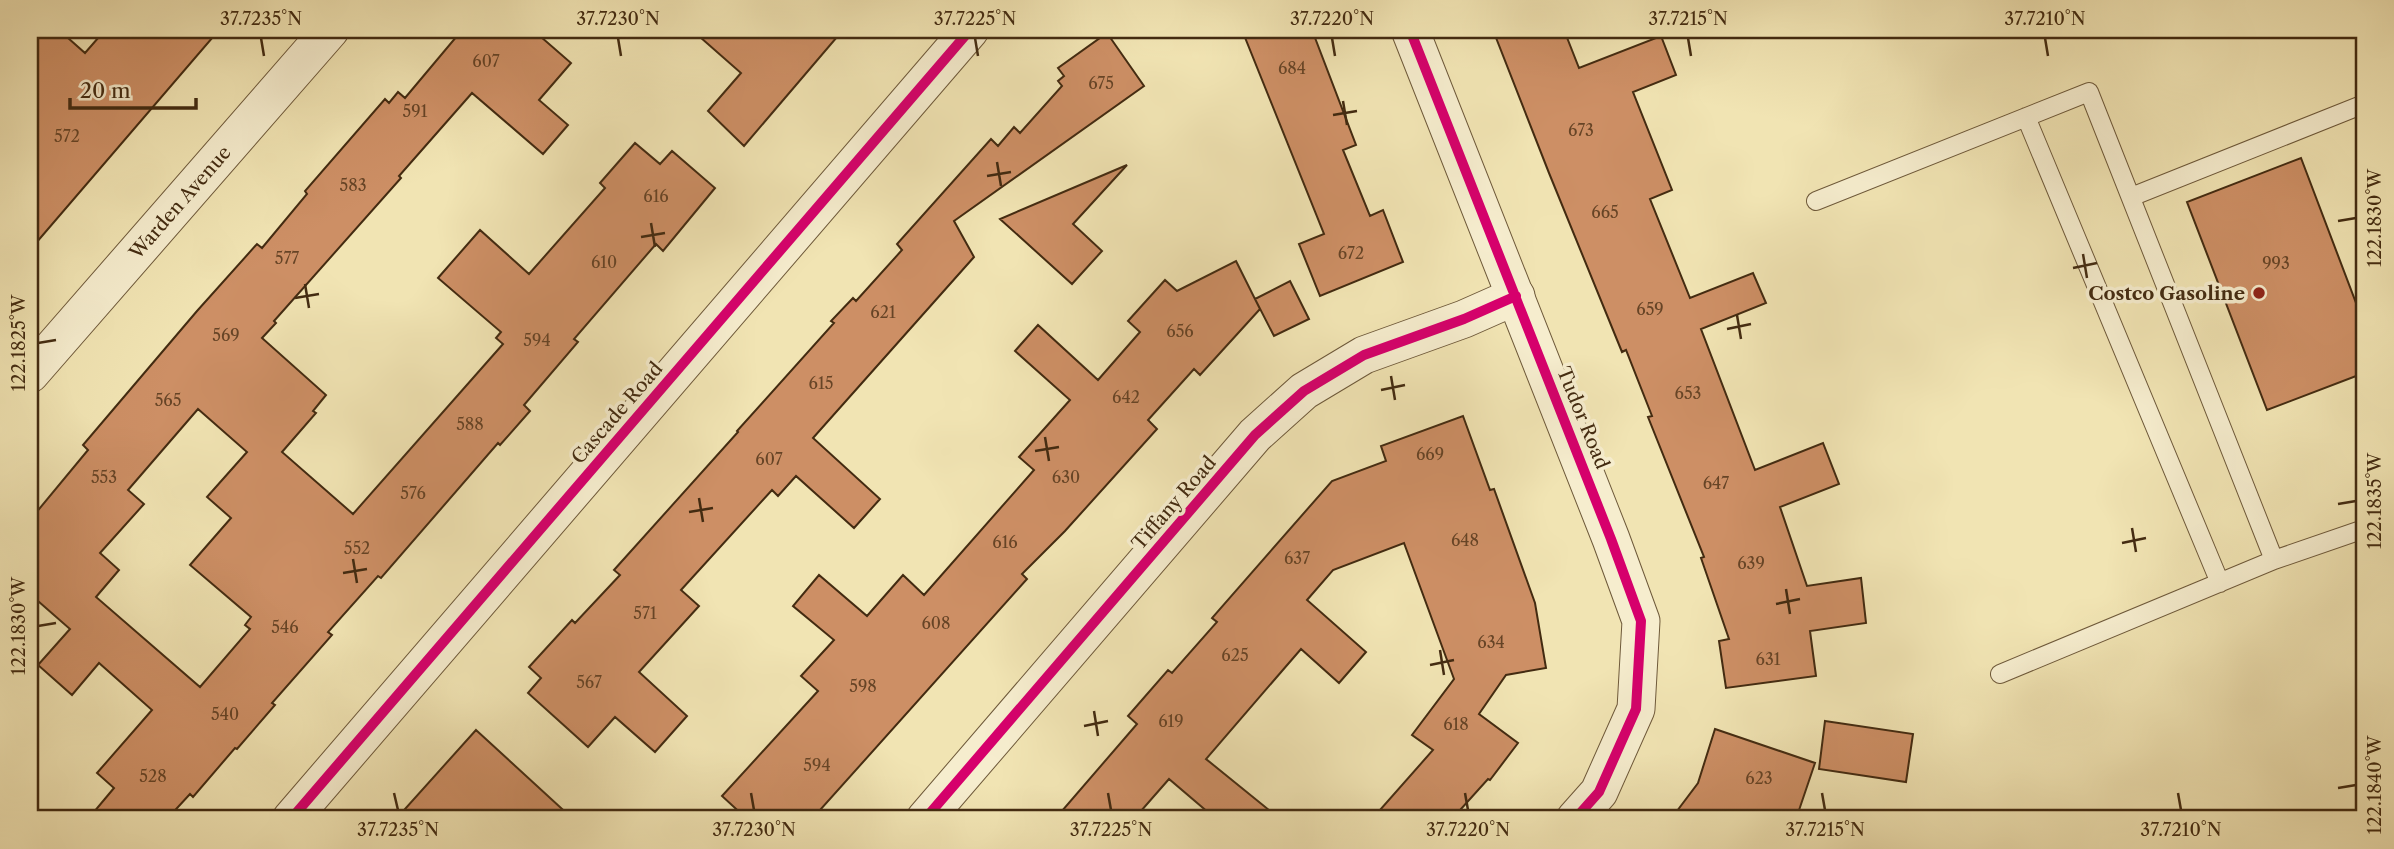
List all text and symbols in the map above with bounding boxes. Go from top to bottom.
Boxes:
text: 37.7235°N [220,8,302,30]
text: 37.7230°N [576,8,660,30]
text: 37.7225°N [934,8,1016,30]
text: 37.7220°N [1290,8,1374,30]
text: 37.7215°N [1648,8,1728,30]
text: 37.7210°N [2004,8,2086,30]
house number: 607 [472,51,500,71]
house number: 684 [1278,58,1306,78]
scale bar [70,66,196,110]
house number: 675 [1088,73,1114,93]
text: 20 m [80,78,131,103]
house number: 591 [403,101,428,121]
house number: 673 [1568,120,1594,140]
house number: 572 [54,126,80,146]
street label: Warden Avenue [124,141,235,264]
text: 122.1830°W [2364,168,2386,267]
house number: 583 [340,175,366,195]
house number: 616 [643,186,669,206]
house number: 665 [1591,202,1619,222]
house number: 672 [1338,243,1364,263]
house number: 577 [275,248,299,268]
house number: 610 [591,252,617,272]
house number: 993 [2262,253,2290,273]
place label: Costco Gasoline [2088,282,2245,305]
marker: Costco Gasoline [2251,285,2267,301]
text: 122.1825°W [8,293,30,392]
house number: 659 [1636,299,1664,319]
house number: 621 [870,302,896,322]
house number: 656 [1166,321,1194,341]
house number: 569 [212,325,240,345]
house number: 594 [523,330,551,350]
street label: Cascade Road [567,357,668,469]
street label: Tudor Road [1552,364,1614,473]
house number: 615 [809,373,833,393]
house number: 653 [1675,383,1701,403]
house number: 642 [1112,387,1140,407]
house number: 565 [155,390,181,410]
house number: 588 [456,414,484,434]
house number: 669 [1416,444,1444,464]
house number: 607 [755,449,783,469]
street label: Tiffany Road [1127,451,1221,554]
text: 122.1835°W [2364,451,2386,549]
house number: 553 [91,467,117,487]
house number: 630 [1052,467,1080,487]
house number: 647 [1703,473,1729,493]
house number: 576 [400,483,426,503]
house number: 648 [1451,530,1479,550]
house number: 616 [992,532,1018,552]
house number: 552 [344,538,370,558]
house number: 637 [1284,548,1310,568]
house number: 639 [1737,553,1765,573]
text: 122.1830°W [8,576,30,675]
house number: 571 [633,603,657,623]
house number: 608 [922,613,951,633]
house number: 546 [271,617,299,637]
house number: 634 [1477,632,1505,652]
house number: 625 [1221,645,1249,665]
house number: 631 [1756,649,1781,669]
house number: 567 [576,672,602,692]
house number: 598 [849,676,877,696]
house number: 540 [211,704,239,724]
house number: 619 [1158,711,1184,731]
house number: 618 [1443,714,1469,734]
text: 122.1840°W [2364,734,2386,834]
house number: 594 [803,755,831,775]
house number: 528 [139,766,167,786]
house number: 623 [1745,768,1773,788]
text: 37.7235°N [357,819,439,841]
text: 37.7230°N [712,819,796,841]
text: 37.7225°N [1070,819,1152,841]
text: 37.7220°N [1426,819,1510,841]
text: 37.7215°N [1785,819,1865,841]
text: 37.7210°N [2140,819,2222,841]

